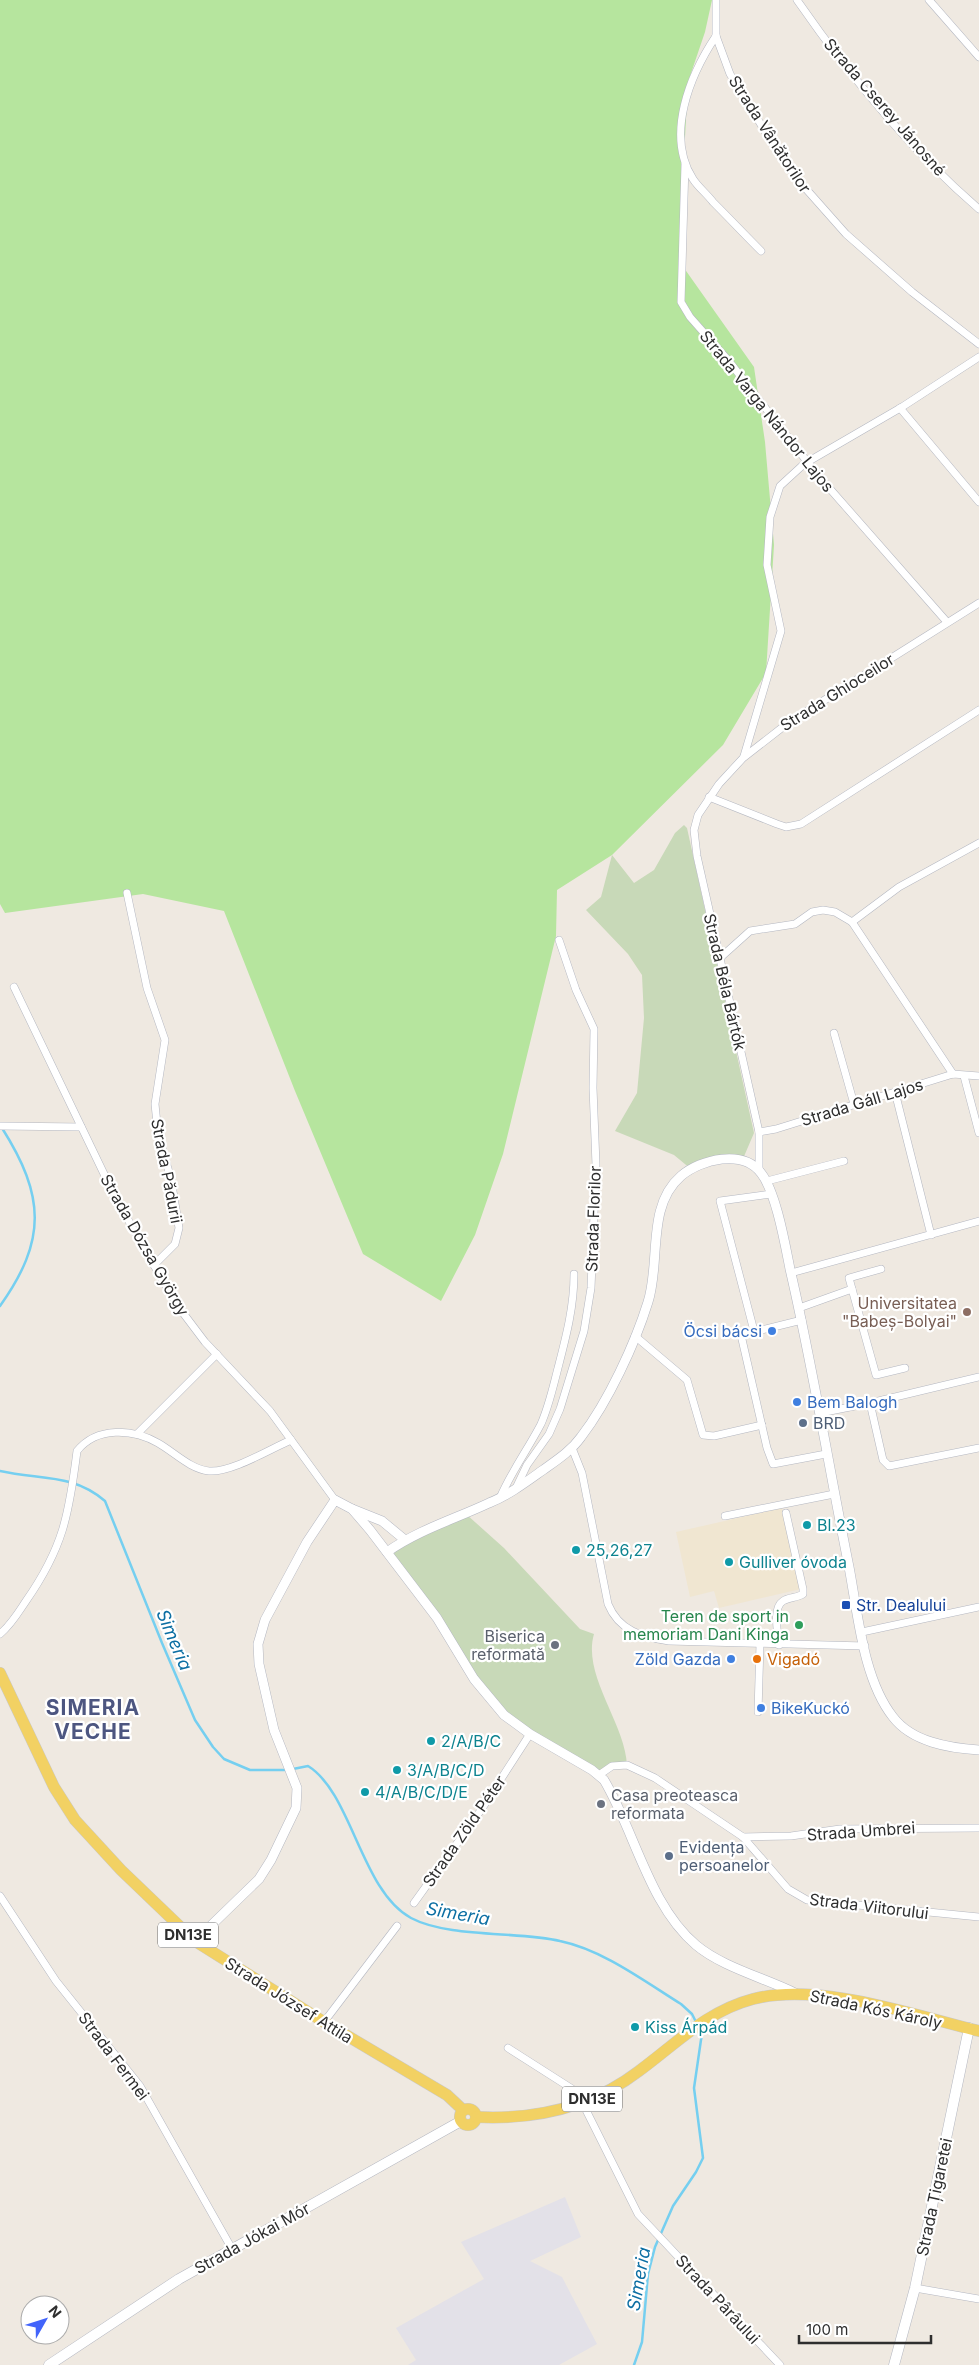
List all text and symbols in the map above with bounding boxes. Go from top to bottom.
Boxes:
street label: Strada Cserey Jánosné [820,34,950,180]
street label: Strada Vânătorilor [725,72,815,196]
street label: Strada Varga Nándor Lajos [696,326,838,496]
street label: Strada Ghioceilor [776,649,898,735]
street label: Strada Béla Bártók [699,911,751,1053]
street label: Strada Gáll Lajos [798,1074,926,1130]
street label: Strada Pădurii [147,1117,187,1225]
street label: Strada Florilor [581,1166,605,1272]
street label: Strada Dózsa György [96,1171,194,1319]
place label: Universitatea "Babeș-Bolyai" [842,1293,957,1331]
marker: Universitatea "Babeș-Bolyai" [961,1306,973,1318]
place label: Öcsi bácsi [683,1321,762,1341]
marker: Öcsi bácsi [766,1325,778,1337]
place label: Bem Balogh [807,1392,898,1412]
marker: Bem Balogh [791,1396,803,1408]
place label: BRD [813,1413,845,1433]
marker: BRD [797,1417,809,1429]
place label: Bl.23 [817,1515,856,1535]
marker: Bl.23 [801,1519,813,1531]
place label: 25,26,27 [586,1540,652,1560]
marker: 25,26,27 [570,1544,582,1556]
place label: Gulliver óvoda [739,1552,847,1572]
marker: Gulliver óvoda [723,1556,735,1568]
place label: Str. Dealului [856,1595,946,1615]
marker: Str. Dealului [840,1599,852,1611]
water label: Simeria [152,1606,197,1674]
place label: Teren de sport in memoriam Dani Kinga [623,1606,789,1644]
marker: Teren de sport in memoriam Dani Kinga [793,1619,805,1631]
place label: Biserica reformată [471,1626,545,1664]
marker: Biserica reformată [549,1639,561,1651]
place label: Zöld Gazda [635,1649,721,1669]
place label: Vigadó [767,1649,820,1669]
marker: Zöld Gazda [725,1653,737,1665]
marker: Vigadó [751,1653,763,1665]
district label: SIMERIA VECHE [46,1695,140,1744]
place label: BikeKuckó [771,1698,850,1718]
marker: BikeKuckó [755,1702,767,1714]
place label: 2/A/B/C [441,1731,501,1751]
marker: 2/A/B/C [425,1735,437,1747]
place label: 3/A/B/C/D [407,1760,485,1780]
marker: 3/A/B/C/D [391,1764,403,1776]
street label: Strada Zöld Péter [418,1771,510,1891]
place label: 4/A/B/C/D/E [375,1782,468,1802]
place label: Casa preoteasca reformata [611,1785,738,1823]
marker: 4/A/B/C/D/E [359,1786,371,1798]
marker: Casa preoteasca reformata [595,1798,607,1810]
street label: Strada Umbrei [806,1817,916,1845]
place label: Evidența persoanelor [679,1837,770,1875]
marker: Evidența persoanelor [663,1850,675,1862]
street label: Strada Viitorului [808,1889,930,1923]
water label: Simeria [424,1898,492,1929]
road number: DN13E [158,1922,218,1948]
street label: Strada József Attila [221,1953,357,2047]
street label: Strada Kós Károly [808,1985,944,2033]
street label: Strada Fermei [74,2008,154,2104]
place label: Kiss Árpád [645,2017,727,2037]
marker: Kiss Árpád [629,2021,641,2033]
road number: DN13E [562,2086,622,2112]
street label: Strada Țigaretei [912,2136,956,2258]
street label: Strada Jókai Mór [191,2198,313,2278]
water label: Simeria [623,2245,654,2313]
street label: Strada Pârâului [672,2250,764,2348]
north arrow [20,2295,70,2345]
text: N [46,2302,65,2321]
scale bar [799,2312,932,2344]
text: 100 m [806,2320,848,2339]

